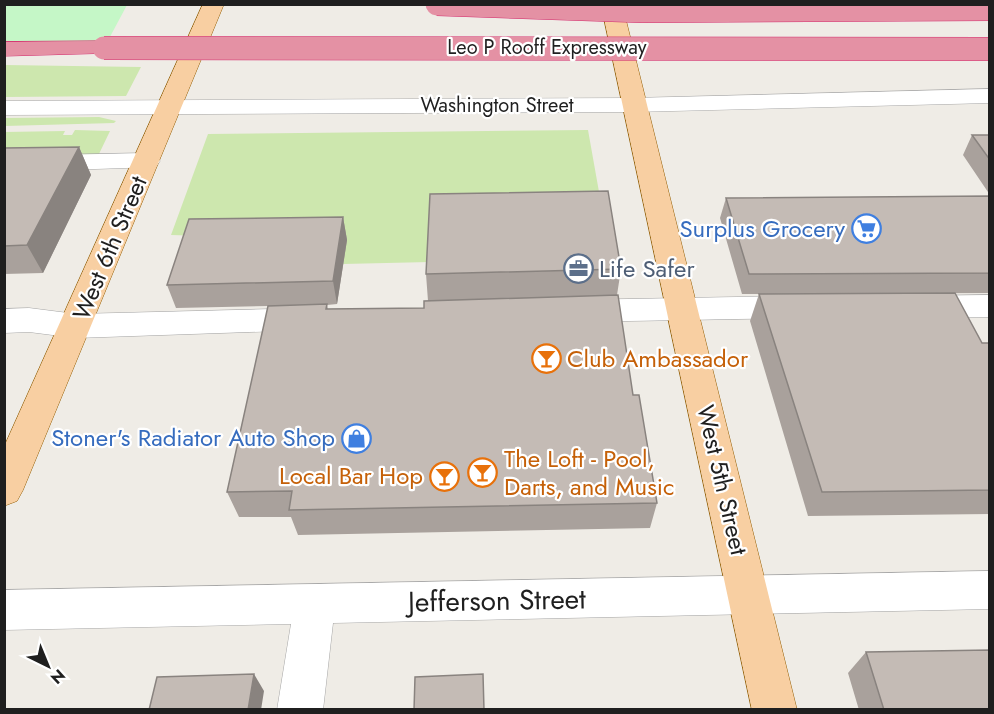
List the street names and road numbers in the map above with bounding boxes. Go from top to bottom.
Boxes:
street label: Leo P Rooff Expressway [447,33,647,62]
street label: Washington Street [420,91,574,120]
street label: West 6th Street [63,170,156,325]
street label: West 5th Street [688,401,757,559]
street label: Jefferson Street [404,578,586,623]

